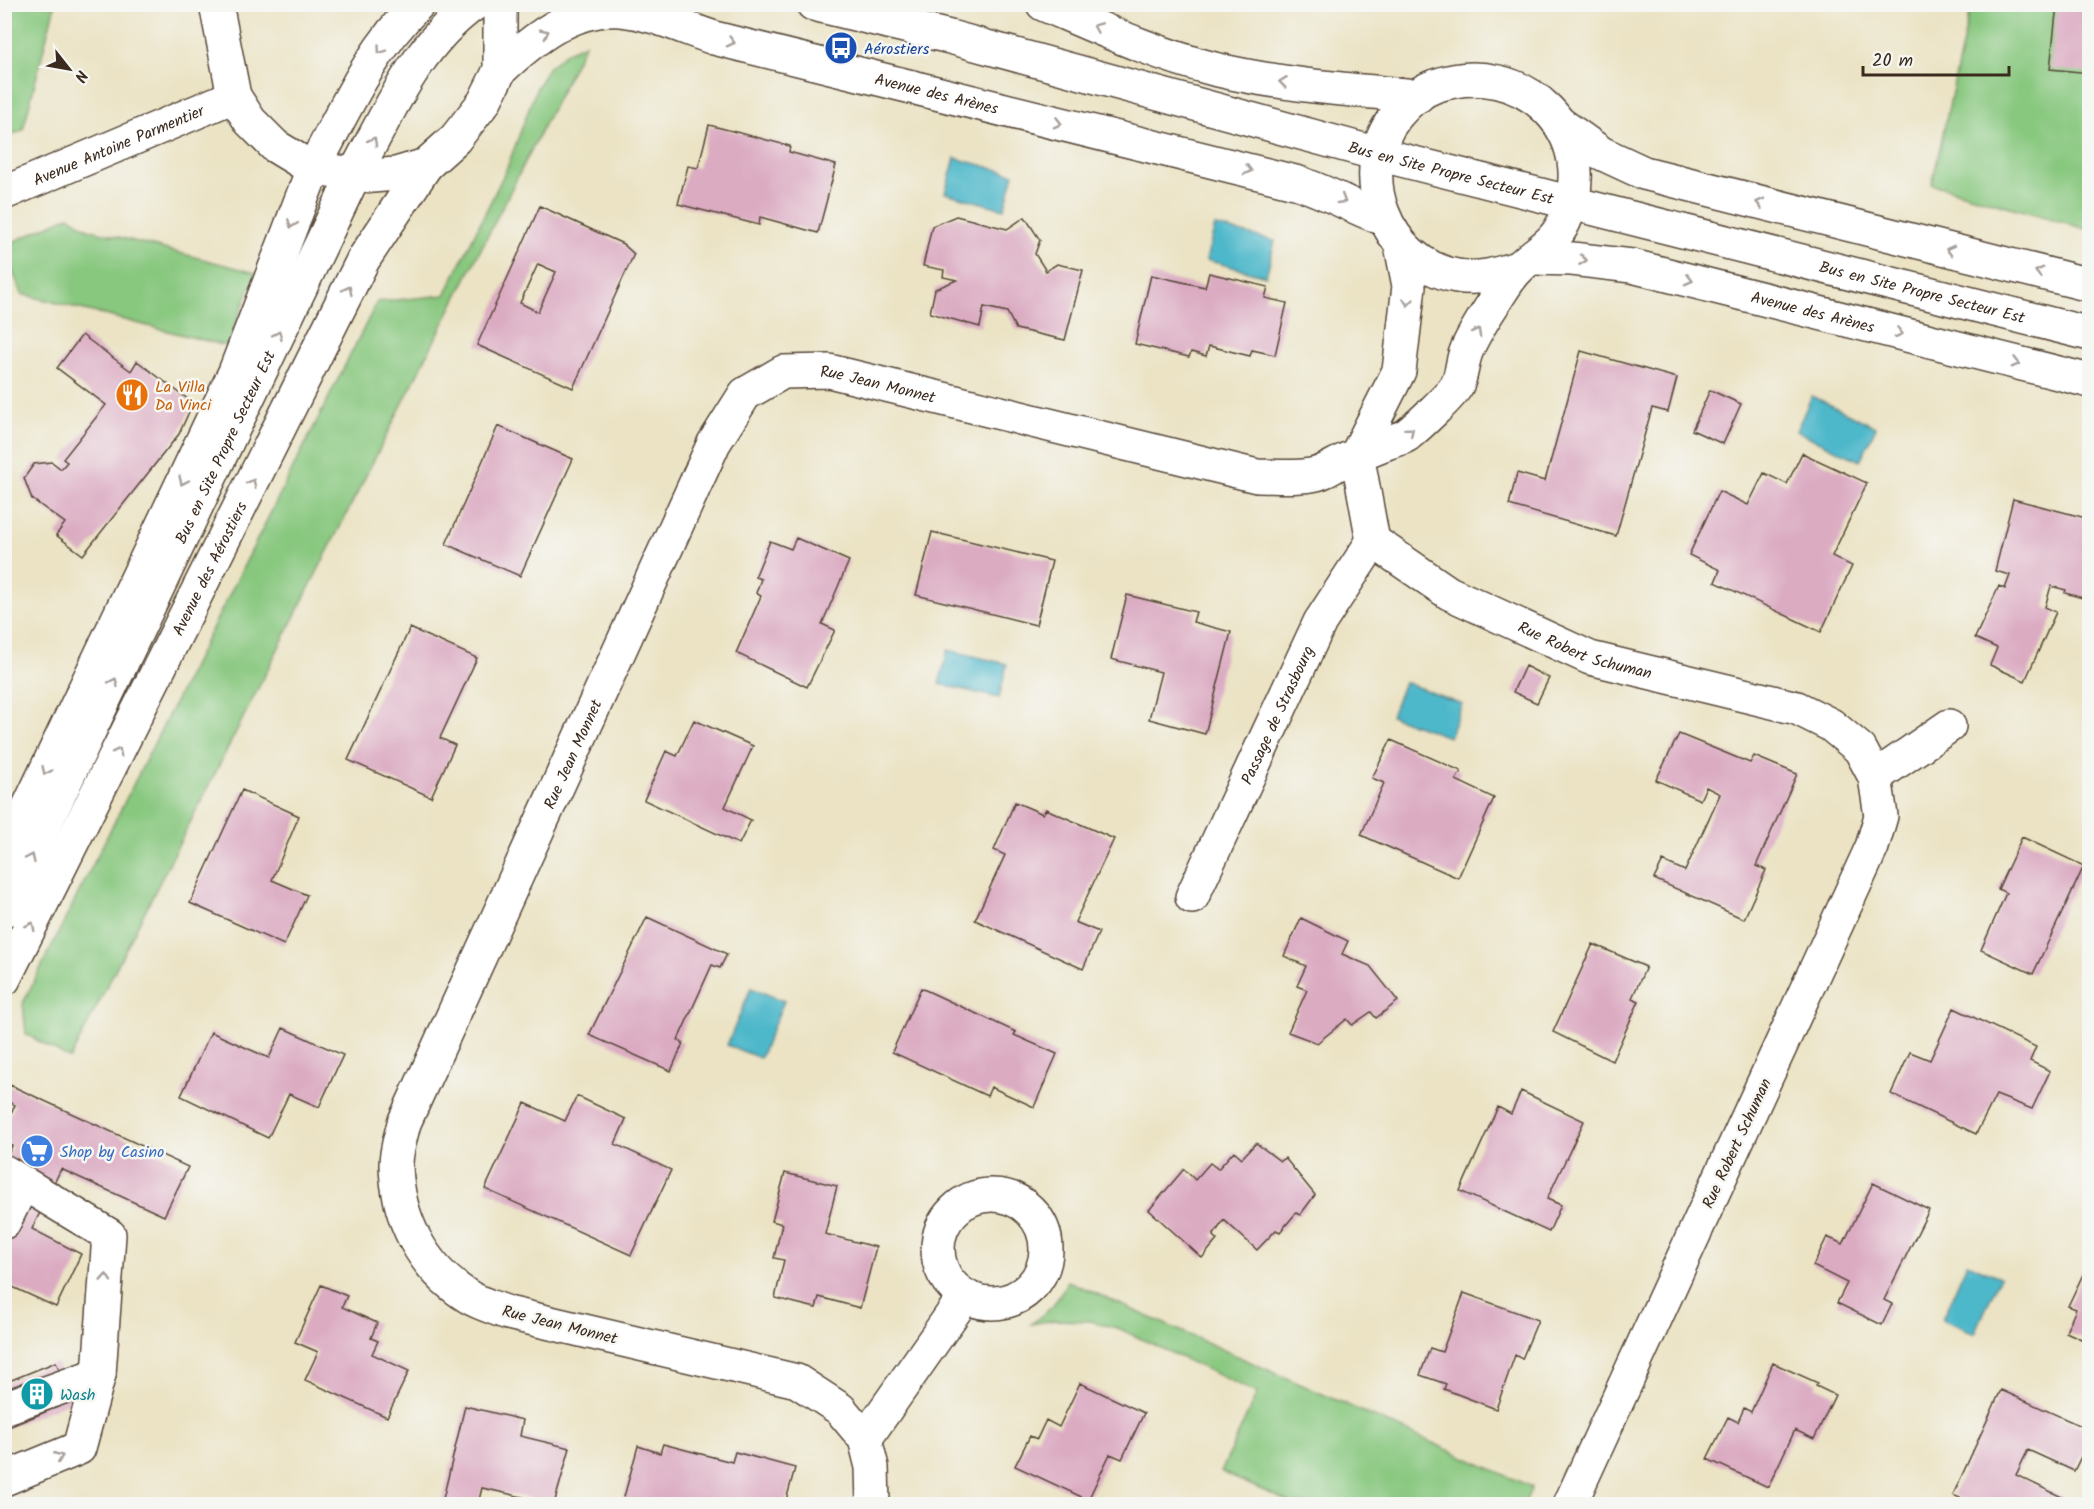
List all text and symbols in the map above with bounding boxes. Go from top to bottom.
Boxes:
one-way arrow [1092,22,1103,34]
one-way arrow [539,29,550,40]
bus stop icon: Aérostiers [823,30,859,66]
one-way arrow [726,34,736,47]
place label: Aérostiers [864,37,930,62]
north arrow [39,39,99,99]
scale bar [1863,39,2008,77]
one-way arrow [377,43,388,54]
text: 20 m [1872,47,1913,76]
text: N [67,65,94,87]
street label: Avenue des Arènes [872,67,1001,122]
one-way arrow [1279,76,1288,88]
street label: Avenue Antoine Parmentier [29,98,210,193]
one-way arrow [1053,115,1063,128]
street label: Bus en Site Propre Secteur Est [1345,135,1557,212]
one-way arrow [366,136,377,147]
one-way arrow [1242,162,1252,175]
one-way arrow [1336,193,1346,204]
one-way arrow [1756,197,1766,210]
one-way arrow [287,218,300,229]
one-way arrow [1945,245,1955,258]
one-way arrow [1578,253,1588,266]
street label: Bus en Site Propre Secteur Est [1816,255,2028,331]
one-way arrow [2034,267,2044,280]
one-way arrow [1684,273,1694,286]
street label: Avenue des Arènes [1748,285,1877,340]
one-way arrow [341,286,353,297]
one-way arrow [1402,298,1415,307]
one-way arrow [1893,325,1903,338]
one-way arrow [1470,328,1481,338]
one-way arrow [271,330,283,341]
street label: Bus en Site Propre Secteur Est [169,346,283,548]
one-way arrow [2011,355,2021,368]
street label: Rue Jean Monnet [820,360,939,411]
place label: La Villa Da Vinci [155,375,212,418]
restaurant icon: La Villa Da Vinci [114,377,150,413]
one-way arrow [1403,427,1414,438]
one-way arrow [179,474,191,485]
one-way arrow [245,479,256,490]
street label: Avenue des Aérostiers [166,497,255,641]
street label: Rue Robert Schuman [1513,615,1654,687]
street label: Passage de Strasbourg [1235,642,1321,789]
one-way arrow [107,677,119,688]
street label: Rue Jean Monnet [538,695,610,814]
one-way arrow [110,747,122,758]
one-way arrow [42,764,54,775]
one-way arrow [23,854,35,865]
one-way arrow [23,922,35,933]
street label: Rue Robert Schuman [1696,1074,1779,1213]
supermarket icon: Shop by Casino [19,1133,55,1169]
place label: Shop by Casino [60,1140,164,1165]
one-way arrow [99,1274,112,1283]
street label: Rue Jean Monnet [499,1299,621,1352]
building icon: Wash [19,1376,55,1412]
place label: Wash [60,1383,95,1408]
one-way arrow [52,1452,63,1464]

